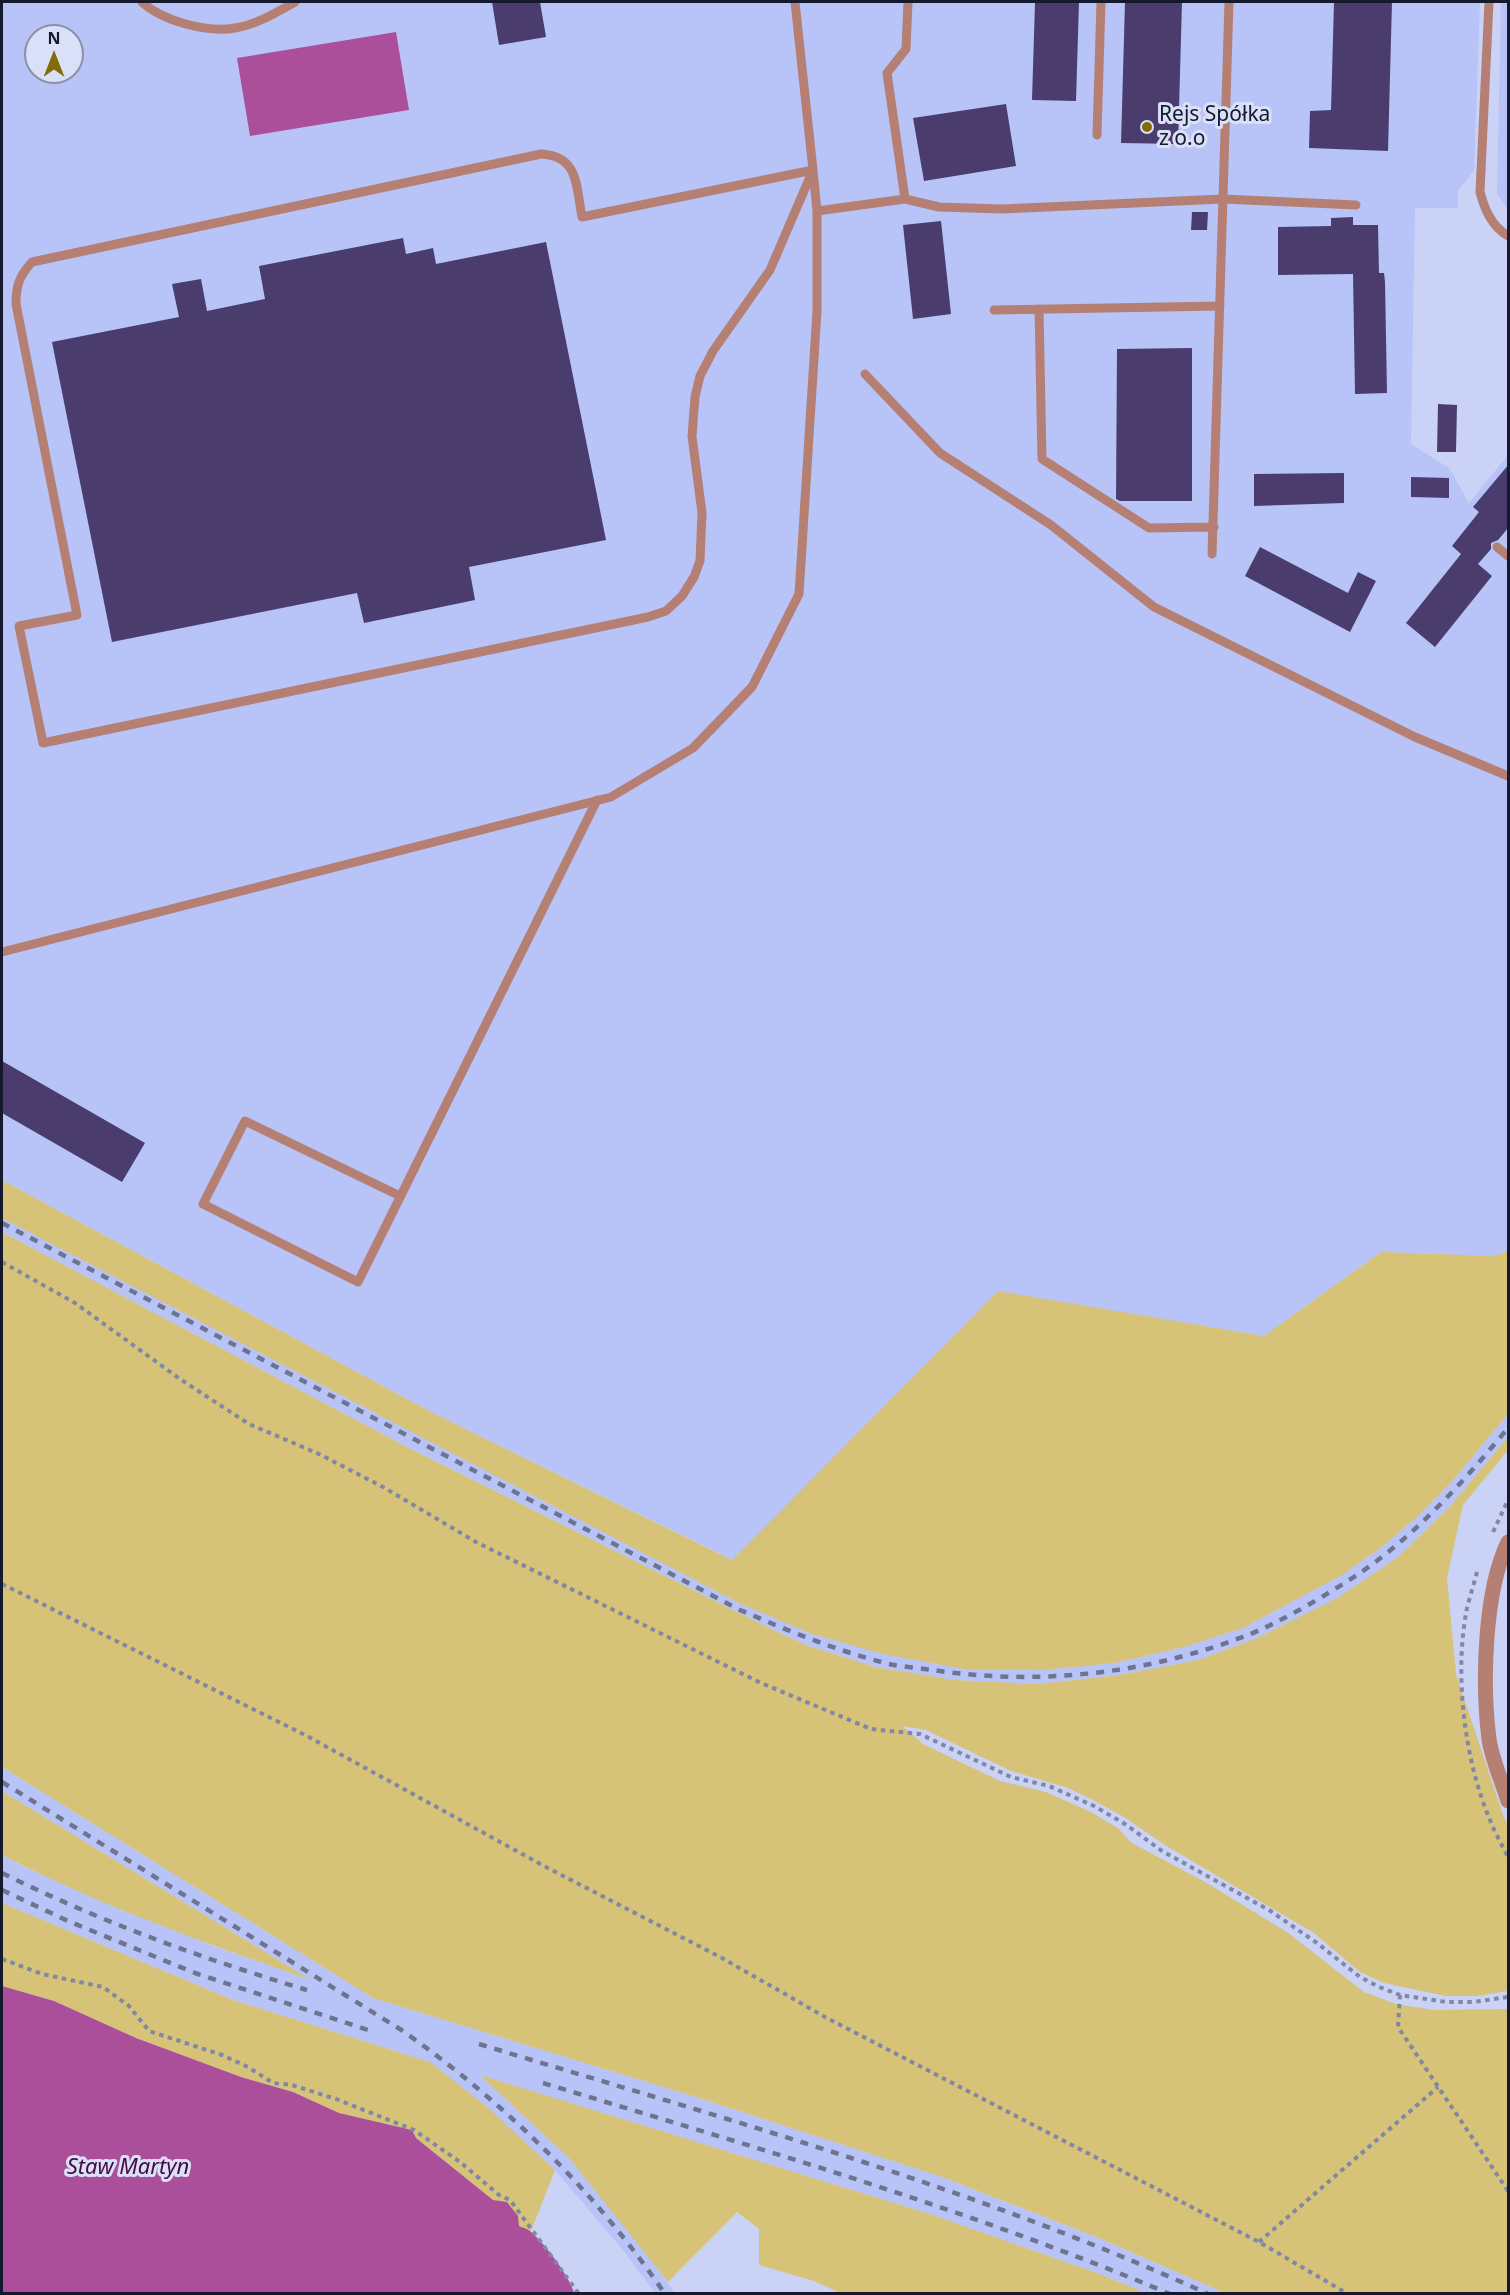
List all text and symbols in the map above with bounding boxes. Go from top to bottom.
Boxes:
north arrow [24,24,84,84]
text: N [47,27,61,49]
place label: Rejs Spółka z o.o [1159,102,1270,152]
marker: Rejs Spółka z o.o [1140,120,1154,134]
water label: Staw Martyn [67,2155,189,2181]

